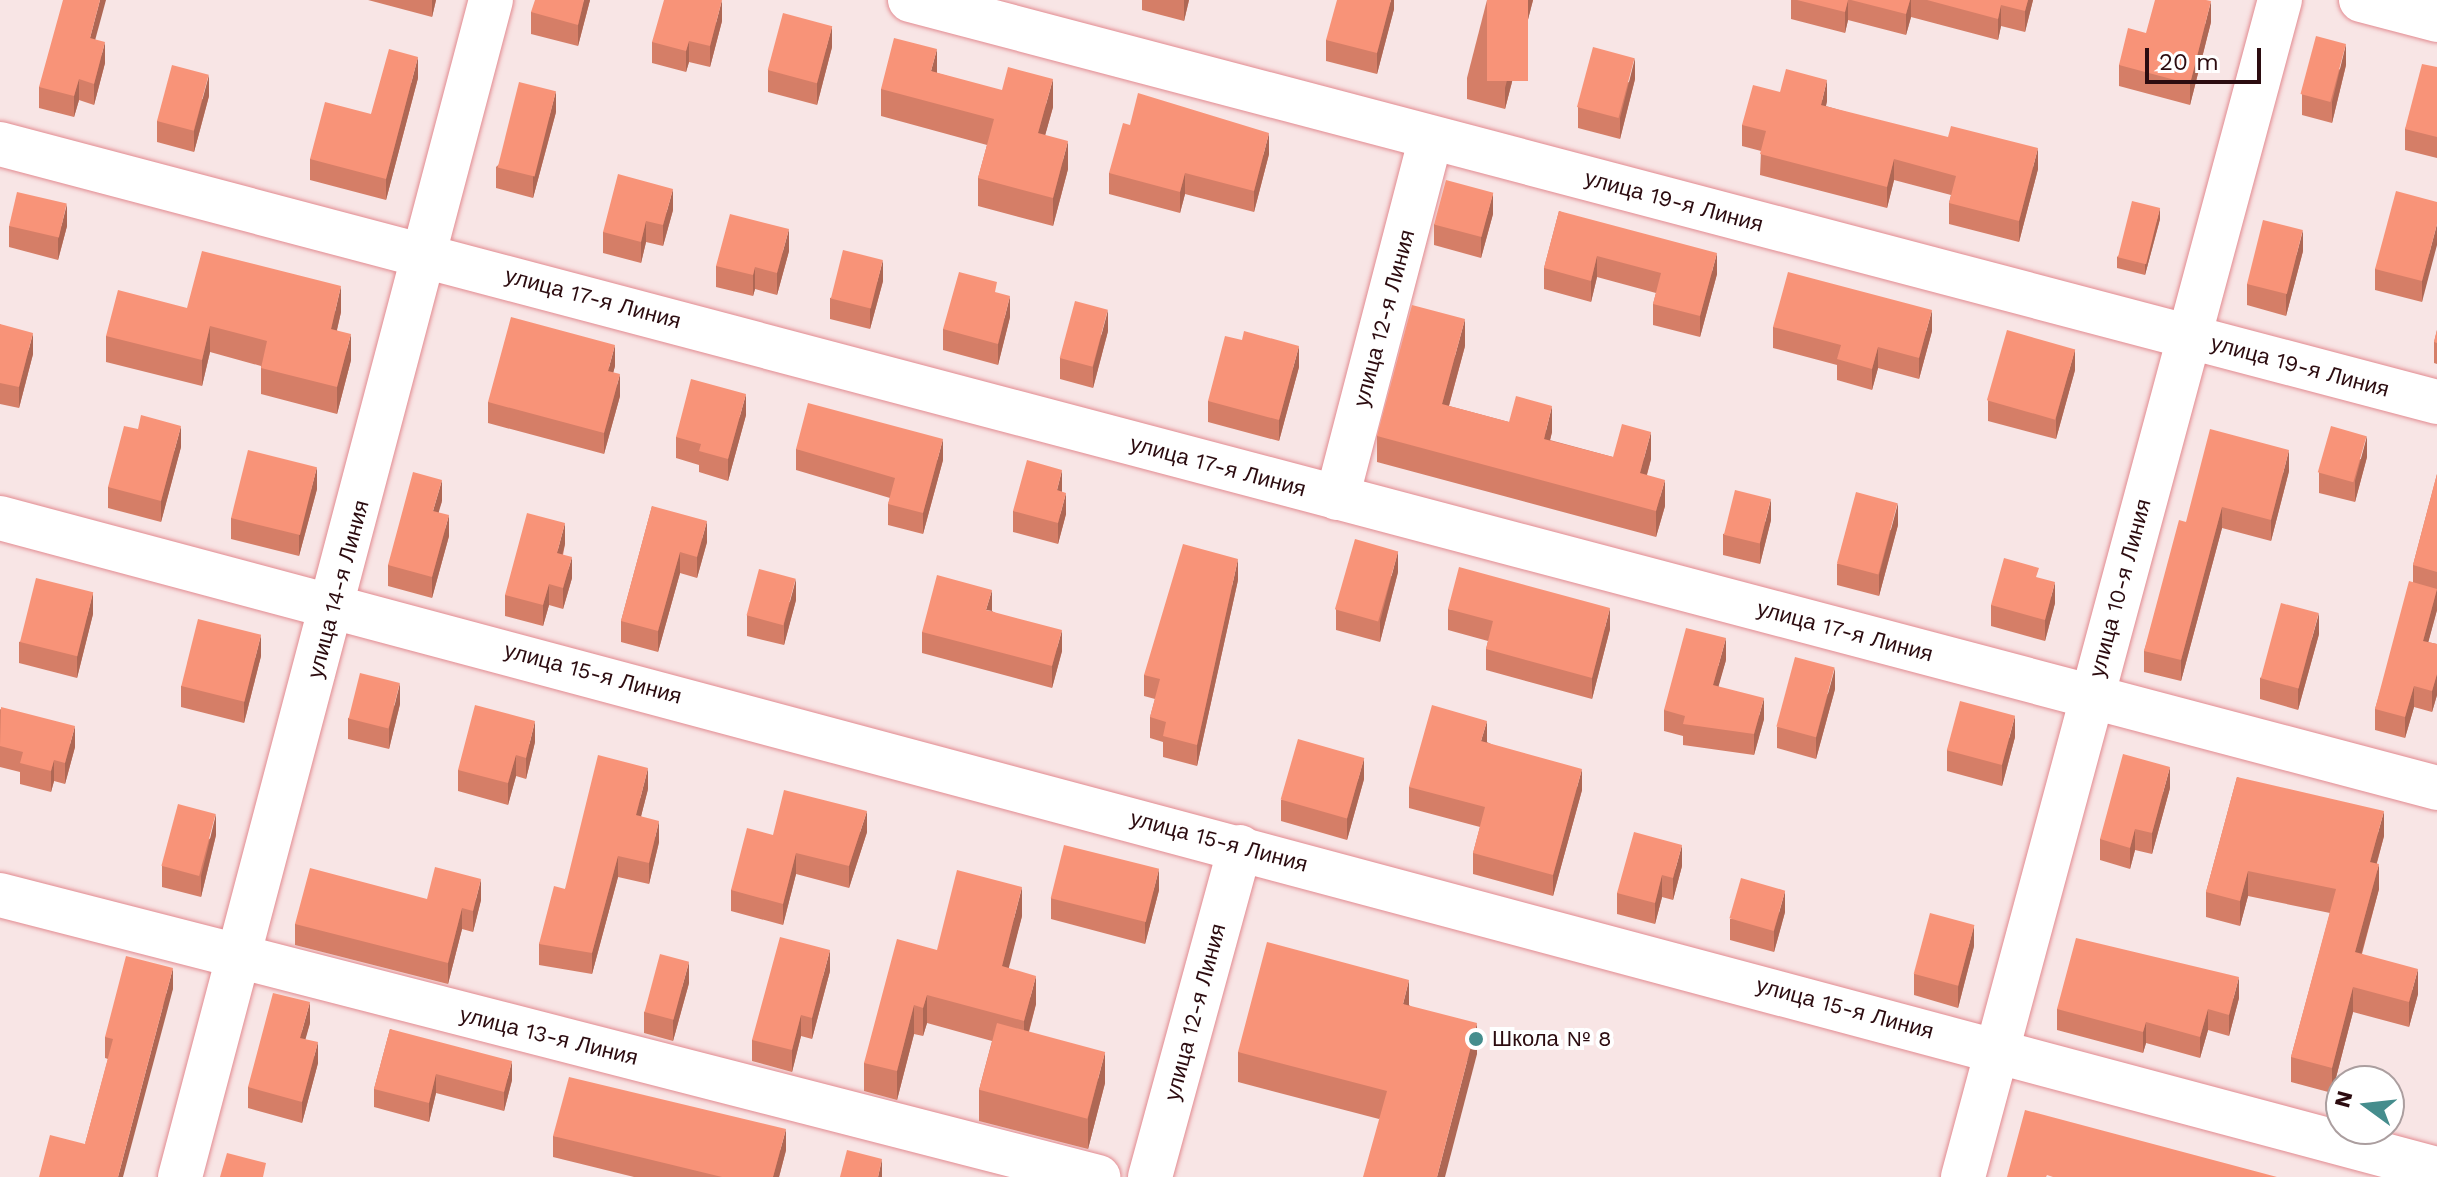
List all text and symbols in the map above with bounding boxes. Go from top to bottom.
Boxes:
scale bar [2149,32,2265,82]
text: 20 m [2159,48,2219,76]
street label: улица 19-я Линия [1582,164,1766,238]
street label: улица 12-я Линия [1348,226,1420,410]
street label: улица 17-я Линия [502,262,684,334]
street label: улица 19-я Линия [2208,329,2392,403]
street label: улица 17-я Линия [1127,430,1309,502]
street label: улица 10-я Линия [2083,496,2157,680]
street label: улица 14-я Линия [301,497,375,681]
street label: улица 17-я Линия [1754,595,1936,667]
street label: улица 15-я Линия [501,637,685,709]
street label: улица 15-я Линия [1127,805,1311,877]
street label: улица 12-я Линия [1159,920,1231,1104]
street label: улица 15-я Линия [1753,972,1937,1044]
street label: улица 13-я Линия [457,1001,641,1071]
place label: Школа № 8 [1492,1026,1611,1052]
marker: Школа № 8 [1467,1030,1485,1048]
north arrow [2325,1065,2405,1145]
text: N [2329,1088,2357,1110]

